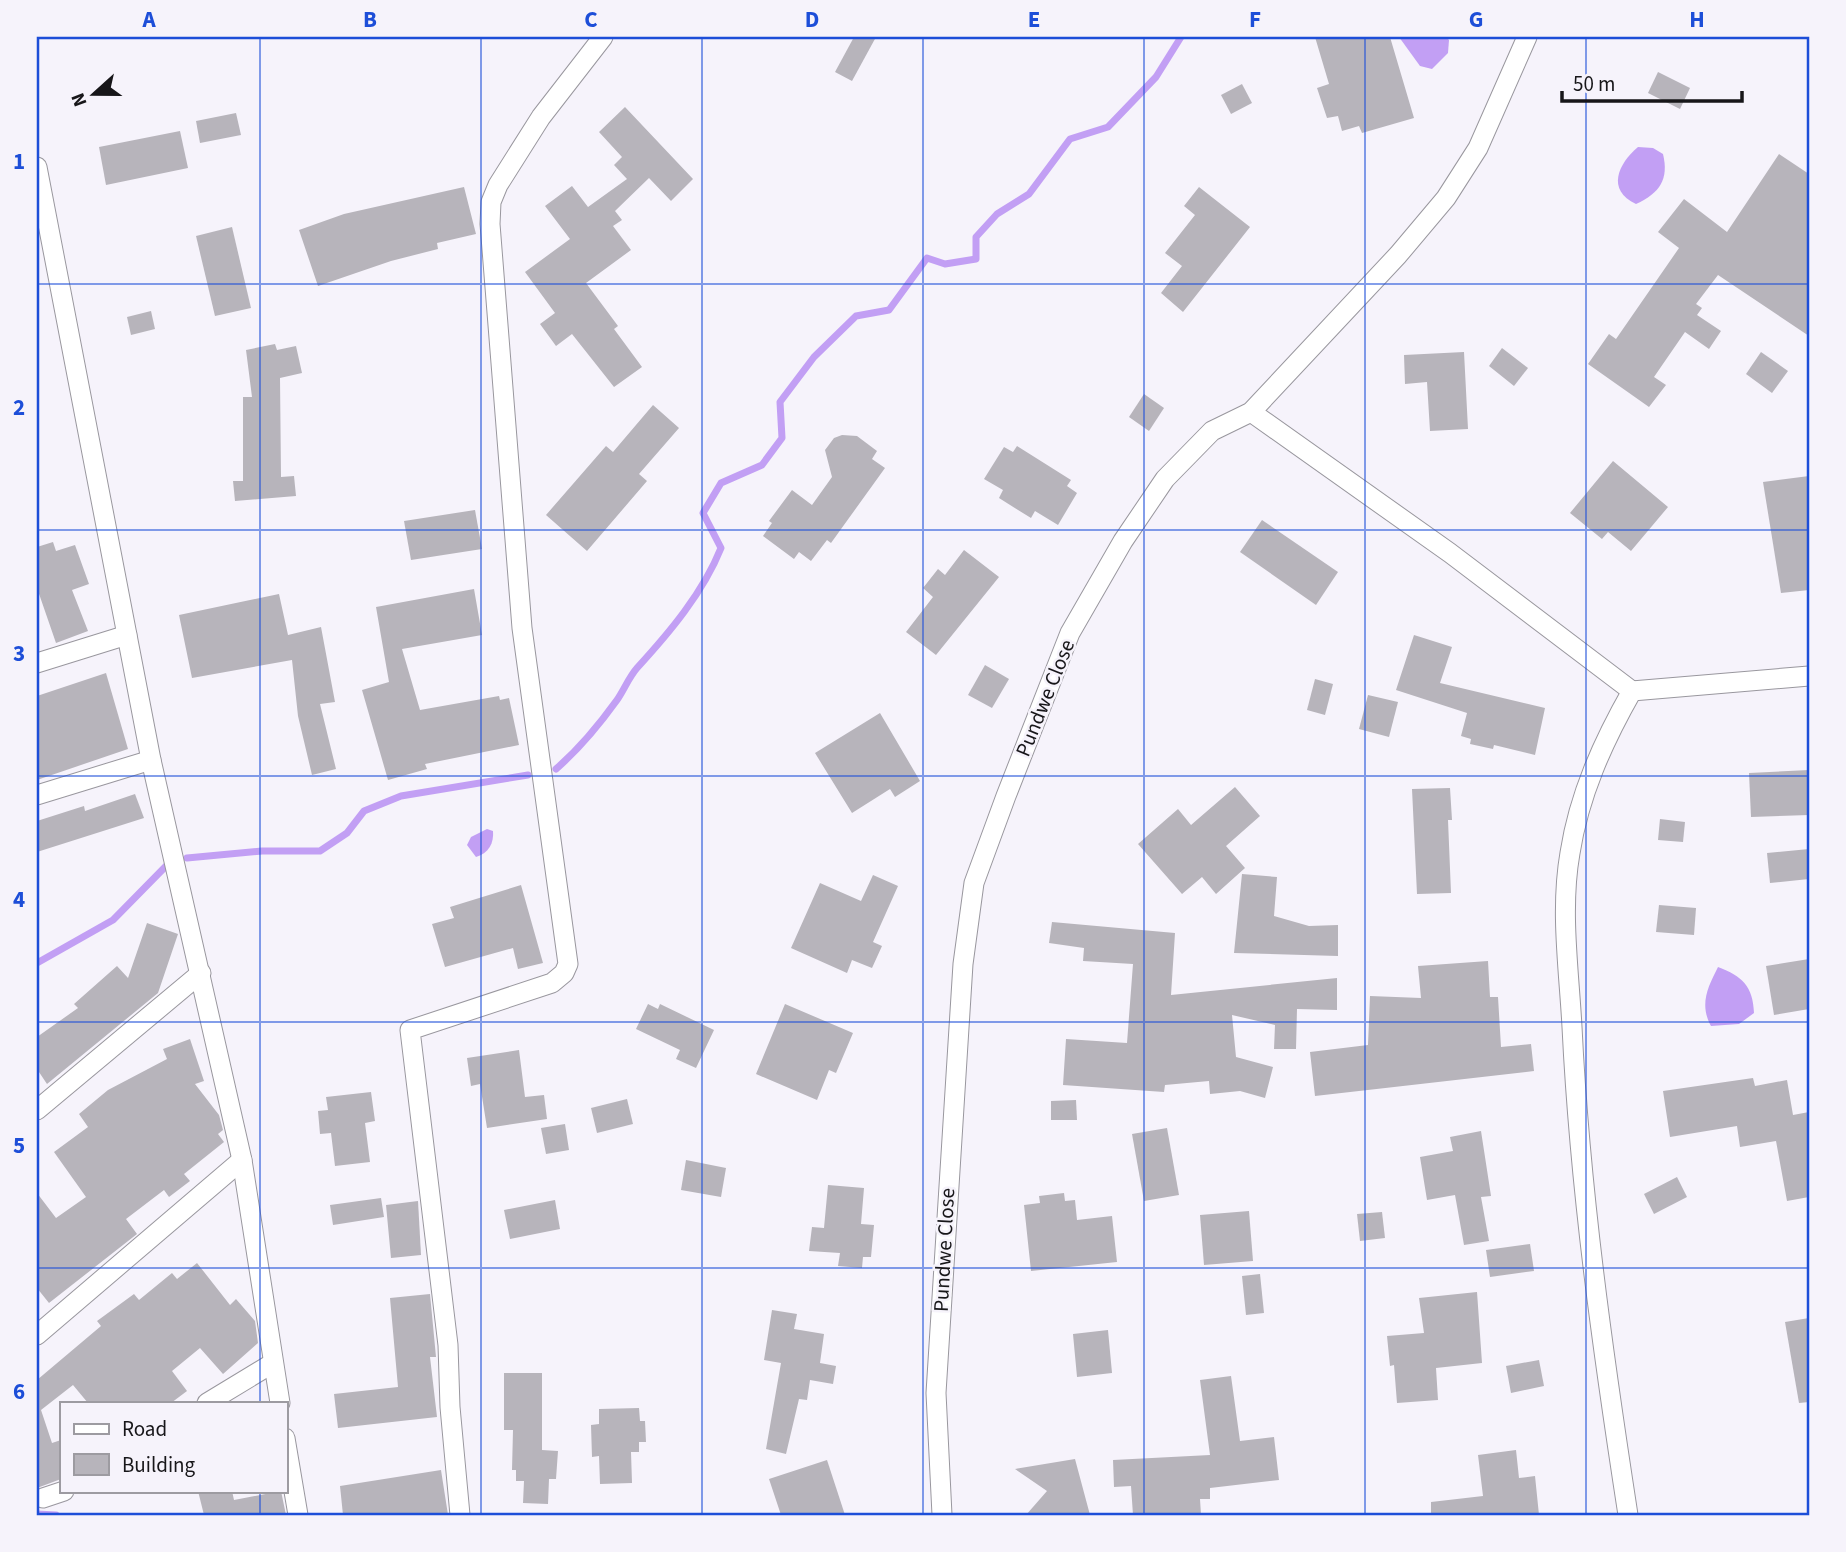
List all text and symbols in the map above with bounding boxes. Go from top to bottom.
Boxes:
text: A [141,3,156,36]
text: B [363,3,377,36]
text: C [584,3,598,36]
text: D [805,3,819,36]
text: E [1028,3,1040,36]
text: F [1249,3,1261,36]
text: G [1469,3,1483,36]
text: H [1689,3,1705,36]
north arrow [60,60,130,130]
scale bar [1562,60,1743,104]
text: 50 m [1573,69,1615,99]
text: N [65,89,94,110]
text: 1 [13,145,25,178]
text: 2 [13,391,25,424]
street label: Pundwe Close [1008,635,1082,761]
text: 3 [13,637,25,670]
text: 4 [13,883,25,916]
text: 5 [13,1129,25,1162]
street label: Pundwe Close [926,1187,962,1313]
text: 6 [13,1375,25,1408]
legend [60,1402,287,1492]
text: Road [122,1414,167,1444]
text: Building [122,1450,196,1480]

